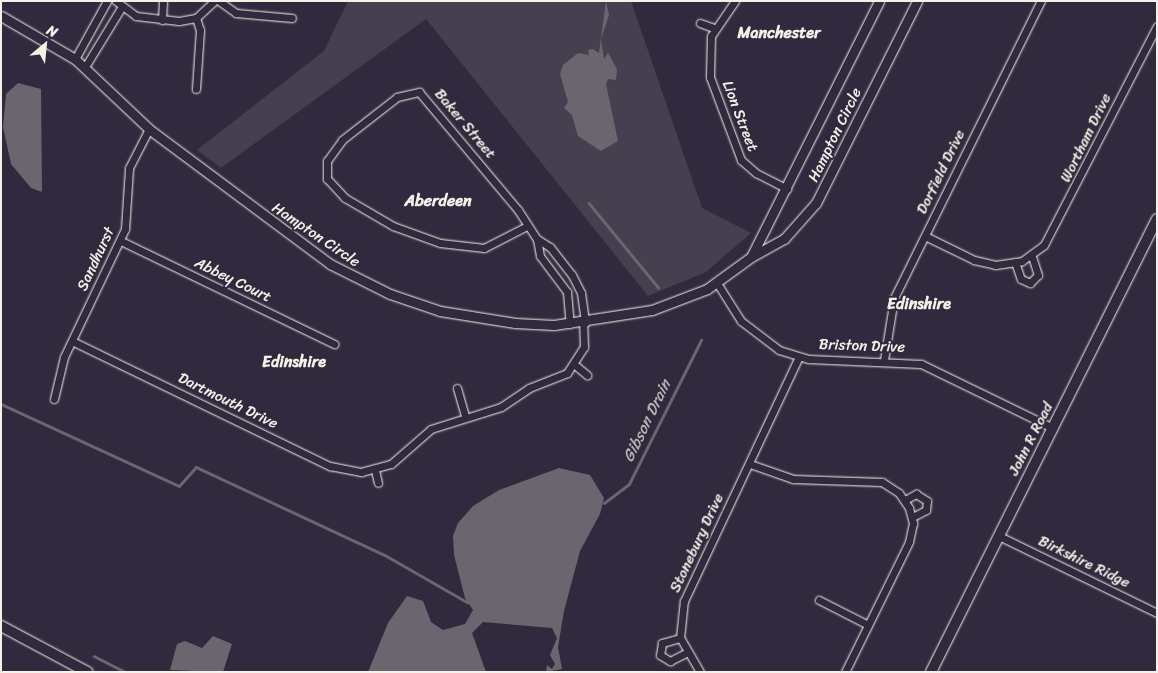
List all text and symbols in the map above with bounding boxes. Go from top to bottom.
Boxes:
text: N [42,18,62,45]
north arrow [20,20,70,70]
district label: Manchester [738,23,820,43]
street label: Lion Street [718,78,762,154]
street label: Baker Street [430,85,500,163]
street label: Hampton Circle [804,85,866,185]
street label: Wortham Drive [1057,91,1115,185]
street label: Dorfield Drive [913,127,969,217]
district label: Aberdeen [404,191,472,211]
street label: Hampton Circle [269,199,363,271]
street label: Sandhurst [73,224,119,294]
street label: Abbey Court [192,254,274,306]
district label: Edinshire [887,294,951,314]
street label: Briston Drive [819,336,905,356]
district label: Edinshire [262,352,326,372]
street label: Dartmouth Drive [175,369,281,433]
water label: Gibson Drain [619,377,675,465]
street label: John R Road [1005,399,1057,479]
street label: Stonebury Drive [666,491,728,595]
street label: Birkshire Ridge [1035,532,1133,592]

